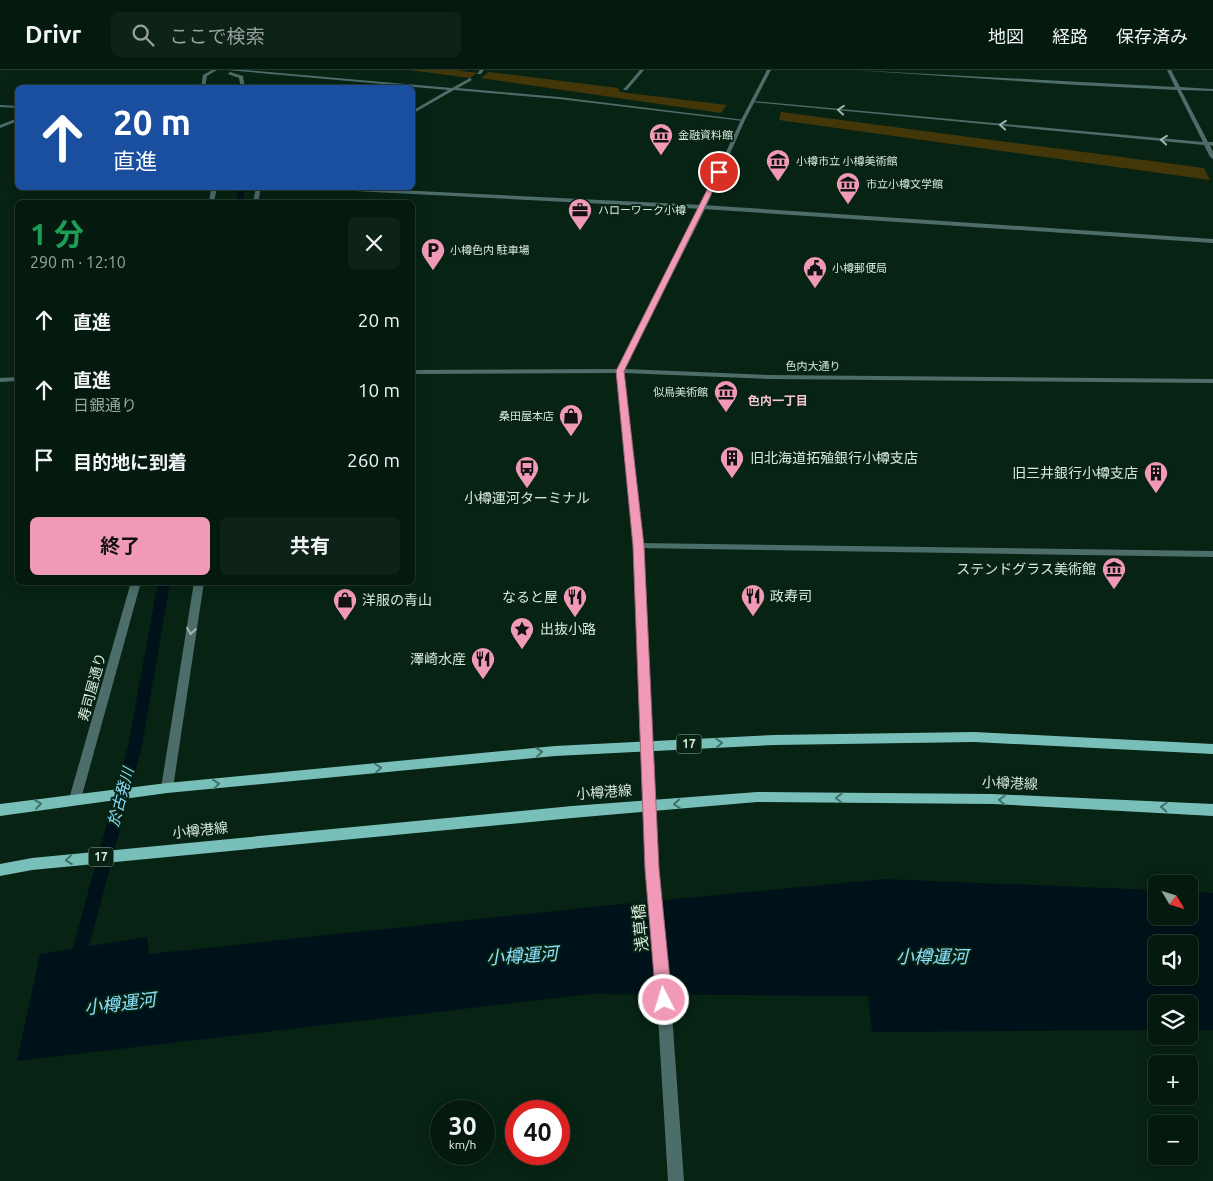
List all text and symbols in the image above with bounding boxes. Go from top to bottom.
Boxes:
search box [111,12,461,57]
text: Drivr [25,21,81,48]
icon: search [129,21,157,49]
text: ここで検索 [169,25,264,47]
text: 地図 [988,26,1024,46]
text: 経路 [1052,26,1088,46]
text: 保存済み [1116,26,1188,46]
text: 20 m [113,102,191,142]
icon: ahead [30,105,95,170]
one-way arrow [837,105,845,116]
one-way arrow [998,120,1006,131]
museum icon: 金融資料館 [648,122,674,156]
place label: 金融資料館 [678,129,733,141]
one-way arrow [1160,135,1168,146]
text: 直進 [113,148,157,173]
museum icon: 小樽市立 小樽美術館 [765,148,791,182]
pin [698,151,740,193]
place label: 小樽市立 小樽美術館 [796,155,898,167]
icon: arrive [705,158,733,186]
museum icon: 市立小樽文学館 [835,171,861,205]
place label: 市立小樽文学館 [866,178,943,190]
office icon: ハローワーク小樽 [567,197,593,231]
place label: ハローワーク小樽 [598,204,686,216]
text: 1 分 [30,217,84,251]
button: close [348,217,400,269]
parking icon: 小樽色内 駐車場 [420,237,446,271]
place label: 小樽色内 駐車場 [450,244,530,256]
text: 290 m · 12:10 [30,253,126,271]
public building icon: 小樽郵便局 [802,255,828,289]
place label: 小樽郵便局 [832,262,887,274]
icon: ahead [30,306,58,334]
text: 20 m [358,309,400,331]
text: 直進 [73,311,111,333]
street label: 色内大通り [786,360,841,372]
text: 直進 [73,369,111,391]
icon: ahead [30,376,58,404]
text: 10 m [358,379,400,401]
museum icon: 似鳥美術館 [713,379,739,413]
place label: 似鳥美術館 [653,386,708,398]
district label: 色内一丁目 [748,394,808,407]
text: 日銀通り [73,396,137,414]
shop icon: 桑田屋本店 [558,403,584,437]
place label: 桑田屋本店 [499,410,554,422]
building icon: 旧北海道拓殖銀行小樽支店 [719,445,745,479]
icon: arrive [30,446,58,474]
text: 260 m [347,449,400,471]
place label: 旧北海道拓殖銀行小樽支店 [750,450,918,466]
text: 目的地に到着 [73,451,187,473]
bus stop icon: 小樽運河ターミナル [514,455,540,489]
building icon: 旧三井銀行小樽支店 [1143,460,1169,494]
place label: 旧三井銀行小樽支店 [1012,465,1138,481]
place label: 小樽運河ターミナル [464,490,590,506]
button: 終了 [30,517,210,575]
button: 共有 [220,517,400,575]
museum icon: ステンドグラス美術館 [1101,556,1127,590]
place label: ステンドグラス美術館 [956,561,1096,577]
restaurant icon: 政寿司 [740,583,766,617]
restaurant icon: なると屋 [562,584,588,618]
shop icon: 洋服の青山 [332,587,358,621]
place label: 政寿司 [770,588,812,604]
place label: なると屋 [502,589,558,605]
place label: 洋服の青山 [362,592,432,608]
place icon: 出抜小路 [509,616,535,650]
place label: 出抜小路 [540,621,596,637]
one-way arrow [187,626,197,635]
restaurant icon: 澤崎水産 [470,646,496,680]
street label: 寿司屋通り [75,651,109,723]
place label: 澤崎水産 [410,651,466,667]
road number: 17 [676,734,702,754]
one-way arrow [715,737,723,748]
one-way arrow [536,747,544,758]
one-way arrow [374,763,382,774]
water label: 於古発川 [105,764,137,828]
street label: 小樽港線 [982,774,1038,792]
one-way arrow [212,778,220,789]
street label: 小樽港線 [576,782,632,802]
one-way arrow [835,793,843,803]
one-way arrow [998,794,1006,805]
one-way arrow [673,798,681,809]
one-way arrow [33,800,42,810]
one-way arrow [1160,802,1168,813]
street label: 小樽港線 [171,819,229,841]
road number: 17 [88,848,114,866]
one-way arrow [65,854,73,865]
north arrow [1148,875,1198,925]
map controls [1148,875,1198,1165]
street label: 浅草橋 [629,903,651,953]
button: sound [1148,935,1198,985]
water label: 小樽運河 [485,942,562,967]
water label: 小樽運河 [896,946,971,966]
position arrow [637,973,689,1025]
water label: 小樽運河 [83,988,160,1017]
button: layers [1148,995,1198,1045]
button: + [1148,1055,1198,1105]
speed limit sign: 40 [505,1100,570,1165]
text: 30 [448,1112,477,1140]
button: − [1148,1115,1198,1165]
text: km/h [449,1138,476,1151]

